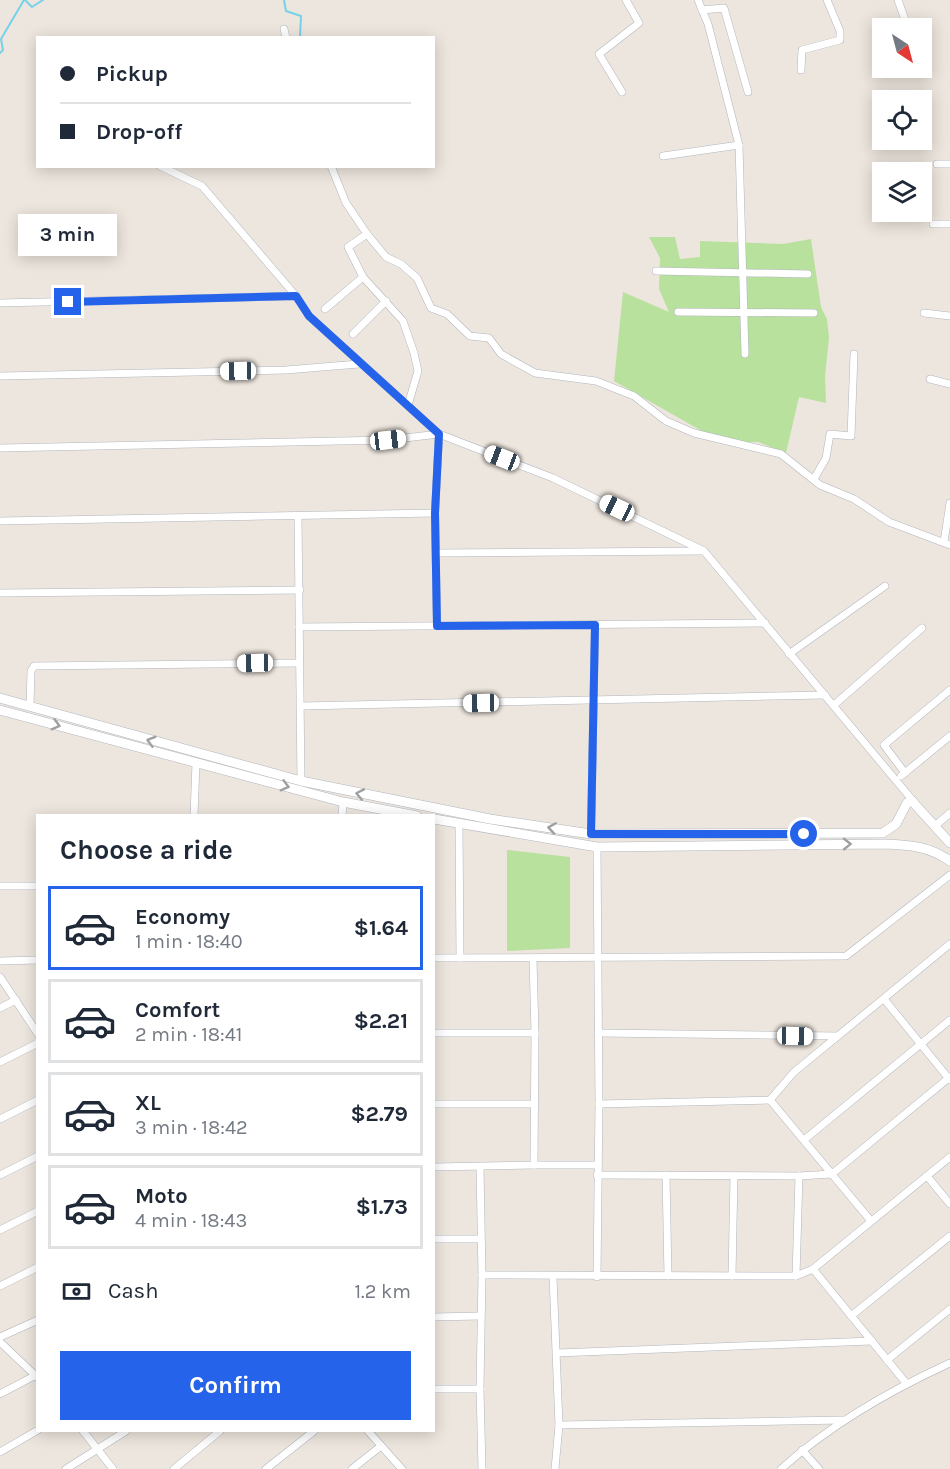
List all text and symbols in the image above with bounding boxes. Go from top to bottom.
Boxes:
north arrow [872,18,932,78]
map controls [872,18,932,222]
text: Pickup [96,61,168,87]
button: locate [872,90,932,150]
text: Drop-off [96,119,182,145]
button: layers [872,162,932,222]
callout: 3 min [19,215,118,257]
text: 3 min [40,223,95,246]
route end [54,288,81,315]
car [220,362,256,380]
car [369,429,407,451]
car [482,443,522,473]
car [597,492,637,524]
car [237,654,273,672]
car [463,694,499,712]
one-way arrow [51,718,61,730]
one-way arrow [146,736,157,748]
one-way arrow [280,779,290,792]
one-way arrow [356,788,366,801]
route start [790,820,817,847]
one-way arrow [548,822,558,835]
text: Choose a ride [60,834,233,866]
one-way arrow [842,838,851,850]
icon: car [63,901,117,955]
text: Economy [135,904,230,930]
text: $1.64 [354,915,408,941]
text: 1 min · 18:40 [135,930,243,953]
icon: car [63,994,117,1048]
text: Comfort [135,997,220,1023]
text: $2.21 [354,1008,408,1034]
text: 2 min · 18:41 [135,1023,242,1046]
car [777,1027,813,1045]
icon: car [63,1087,117,1141]
text: XL [135,1090,161,1116]
text: $2.79 [350,1101,408,1127]
text: 3 min · 18:42 [135,1116,248,1139]
icon: car [63,1180,117,1234]
text: Moto [135,1183,188,1209]
text: $1.73 [356,1194,408,1220]
text: 4 min · 18:43 [135,1209,247,1232]
icon: cash [60,1275,93,1308]
text: Cash [108,1278,158,1304]
text: 1.2 km [355,1280,411,1303]
button: Confirm [60,1351,411,1420]

